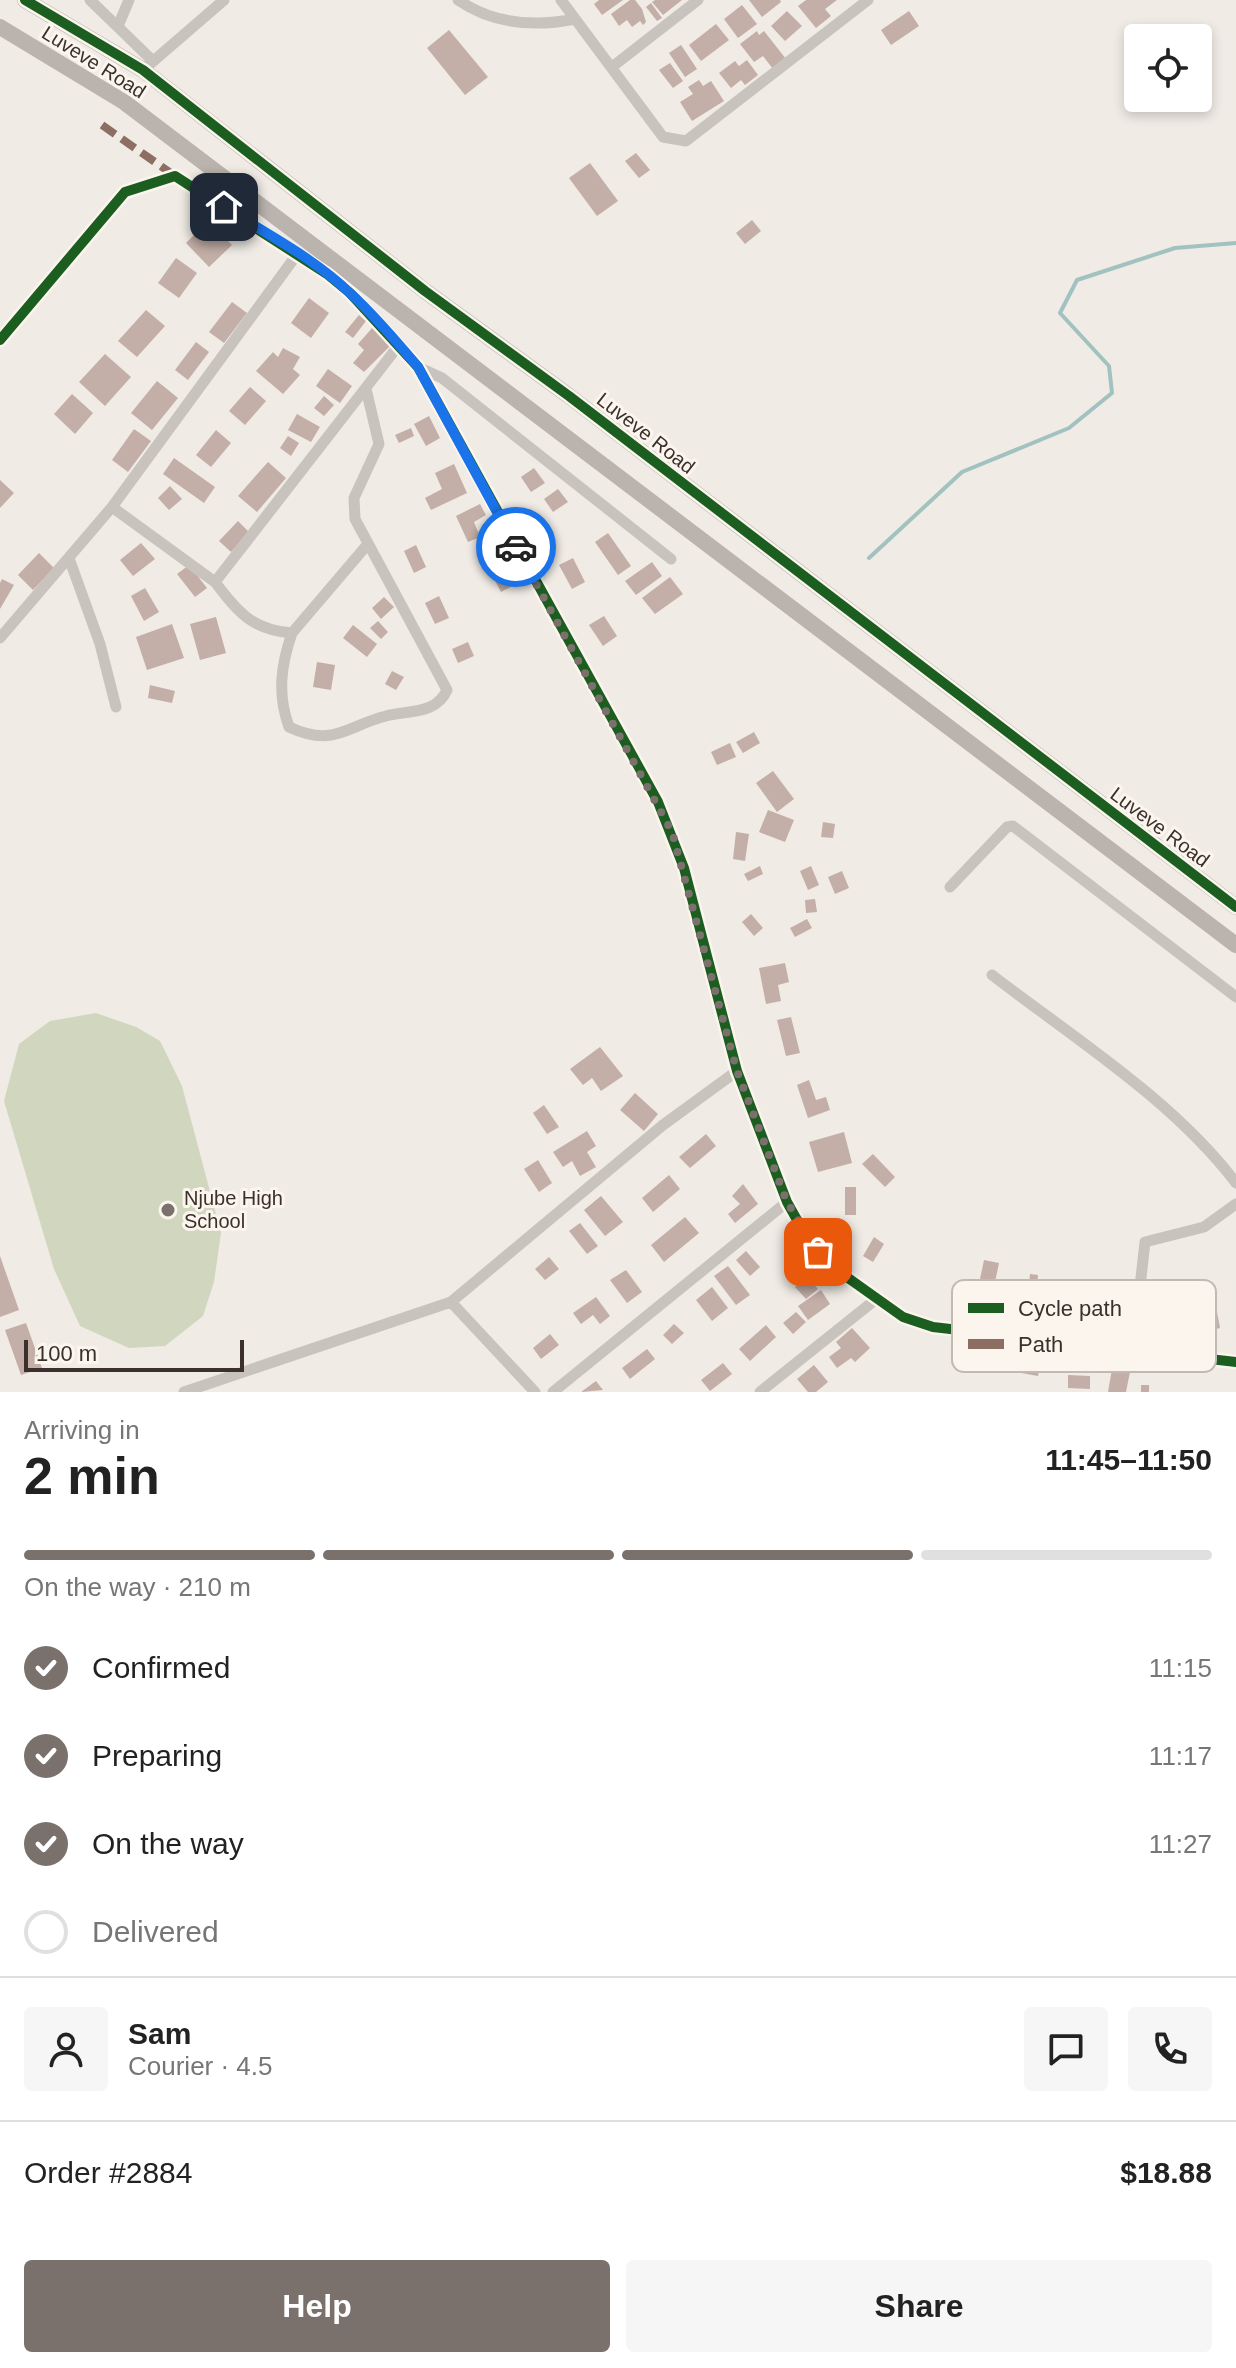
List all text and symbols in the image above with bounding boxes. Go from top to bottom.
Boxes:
street label: Luveve Road [38,21,150,103]
map controls [1124,24,1212,112]
button: locate [1124,24,1212,112]
pin [190,173,258,241]
icon: home [202,185,246,229]
street label: Luveve Road [593,388,699,478]
courier [476,507,556,587]
icon: car [494,525,538,569]
street label: Luveve Road [1106,783,1214,871]
place label: Njube High School [184,1187,283,1232]
marker: Njube High School [159,1201,177,1219]
pin [784,1218,852,1286]
icon: bag [796,1230,840,1274]
legend [952,1280,1216,1372]
text: Cycle path [1018,1296,1122,1321]
text: Path [1018,1332,1063,1357]
scale bar [24,1336,244,1372]
text: 100 m [36,1341,97,1366]
text: Arriving in [24,1415,140,1445]
text: 11:45–11:50 [1045,1443,1212,1476]
text: 2 min [24,1447,160,1505]
text: On the way · 210 m [24,1572,251,1602]
icon: check [24,1646,68,1690]
text: Confirmed [92,1651,230,1684]
text: 11:15 [1149,1653,1212,1683]
icon: check [24,1734,68,1778]
text: Preparing [92,1739,222,1772]
text: 11:17 [1149,1741,1212,1771]
icon: check [24,1822,68,1866]
text: On the way [92,1827,244,1860]
text: 11:27 [1149,1829,1212,1859]
text: Delivered [92,1915,219,1948]
button: person [24,2007,108,2091]
button: chat [1024,2007,1108,2091]
button: phone [1128,2007,1212,2091]
text: Sam [128,2017,191,2050]
text: Courier · 4.5 [128,2051,273,2081]
text: Order #2884 [24,2156,192,2189]
text: $18.88 [1120,2156,1212,2189]
button: Help [24,2260,610,2352]
button: Share [626,2260,1212,2352]

